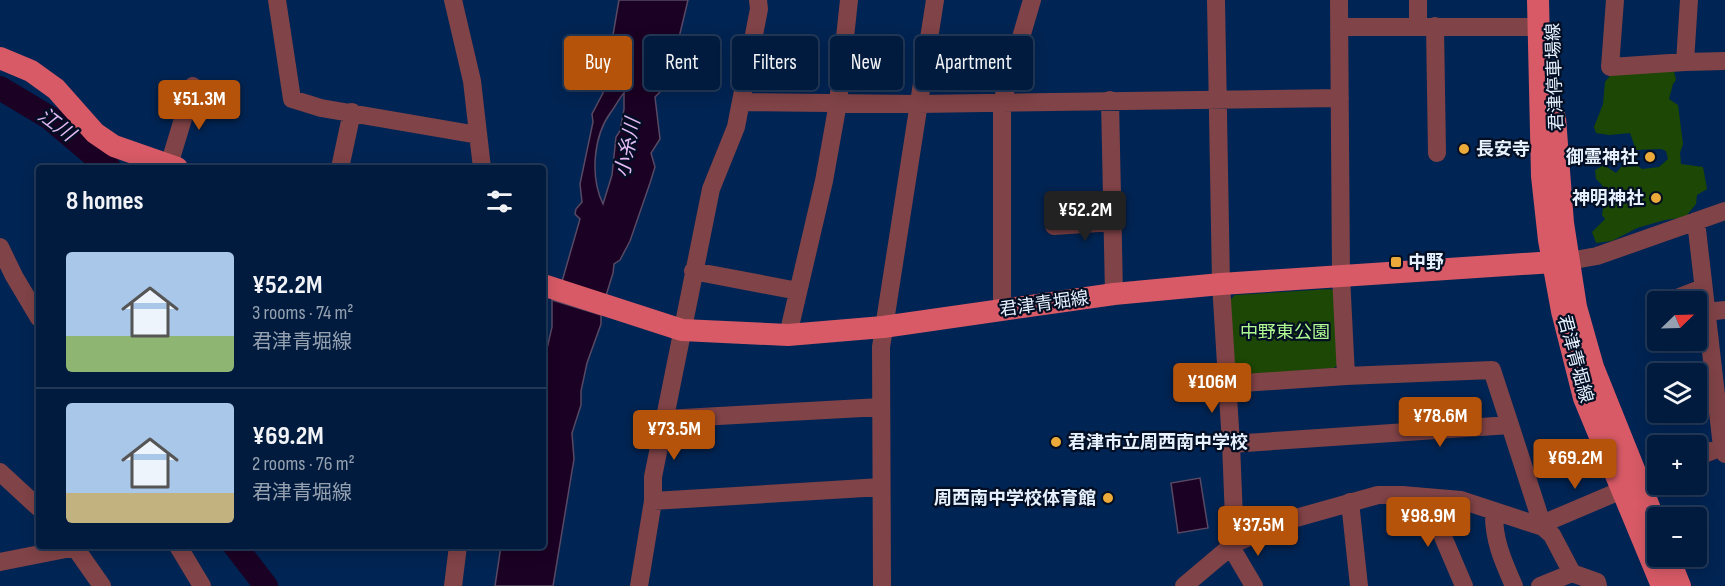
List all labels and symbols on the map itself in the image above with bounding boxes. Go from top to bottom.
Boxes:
street label: 君津停車場線 [1543,23,1567,131]
pin: ¥51.3M [150,80,248,131]
water label: 江川 [33,103,81,148]
water label: 小糸川 [610,114,646,180]
place label: 長安寺 [1476,139,1530,160]
marker: 長安寺 [1457,142,1471,156]
place label: 御霊神社 [1565,147,1638,168]
marker: 御霊神社 [1643,150,1657,164]
place label: 神明神社 [1572,188,1644,209]
pin: ¥52.2M [1036,191,1134,242]
marker: 神明神社 [1649,191,1663,205]
place label: 中野 [1408,252,1444,273]
marker: 中野 [1389,255,1403,269]
street label: 君津青堀線 [998,287,1090,321]
north arrow [1647,291,1707,351]
street label: 君津青堀線 [1553,313,1597,405]
park label: 中野東公園 [1240,322,1330,343]
pin: ¥106M [1170,363,1254,414]
pin: ¥78.6M [1391,397,1489,448]
pin: ¥73.5M [625,410,723,461]
place label: 君津市立周西南中学校 [1068,432,1248,453]
marker: 君津市立周西南中学校 [1049,435,1063,449]
pin: ¥69.2M [1526,439,1624,490]
place label: 周西南中学校体育館 [934,488,1096,509]
marker: 周西南中学校体育館 [1101,491,1115,505]
pin: ¥98.9M [1379,497,1477,548]
pin: ¥37.5M [1209,506,1307,557]

